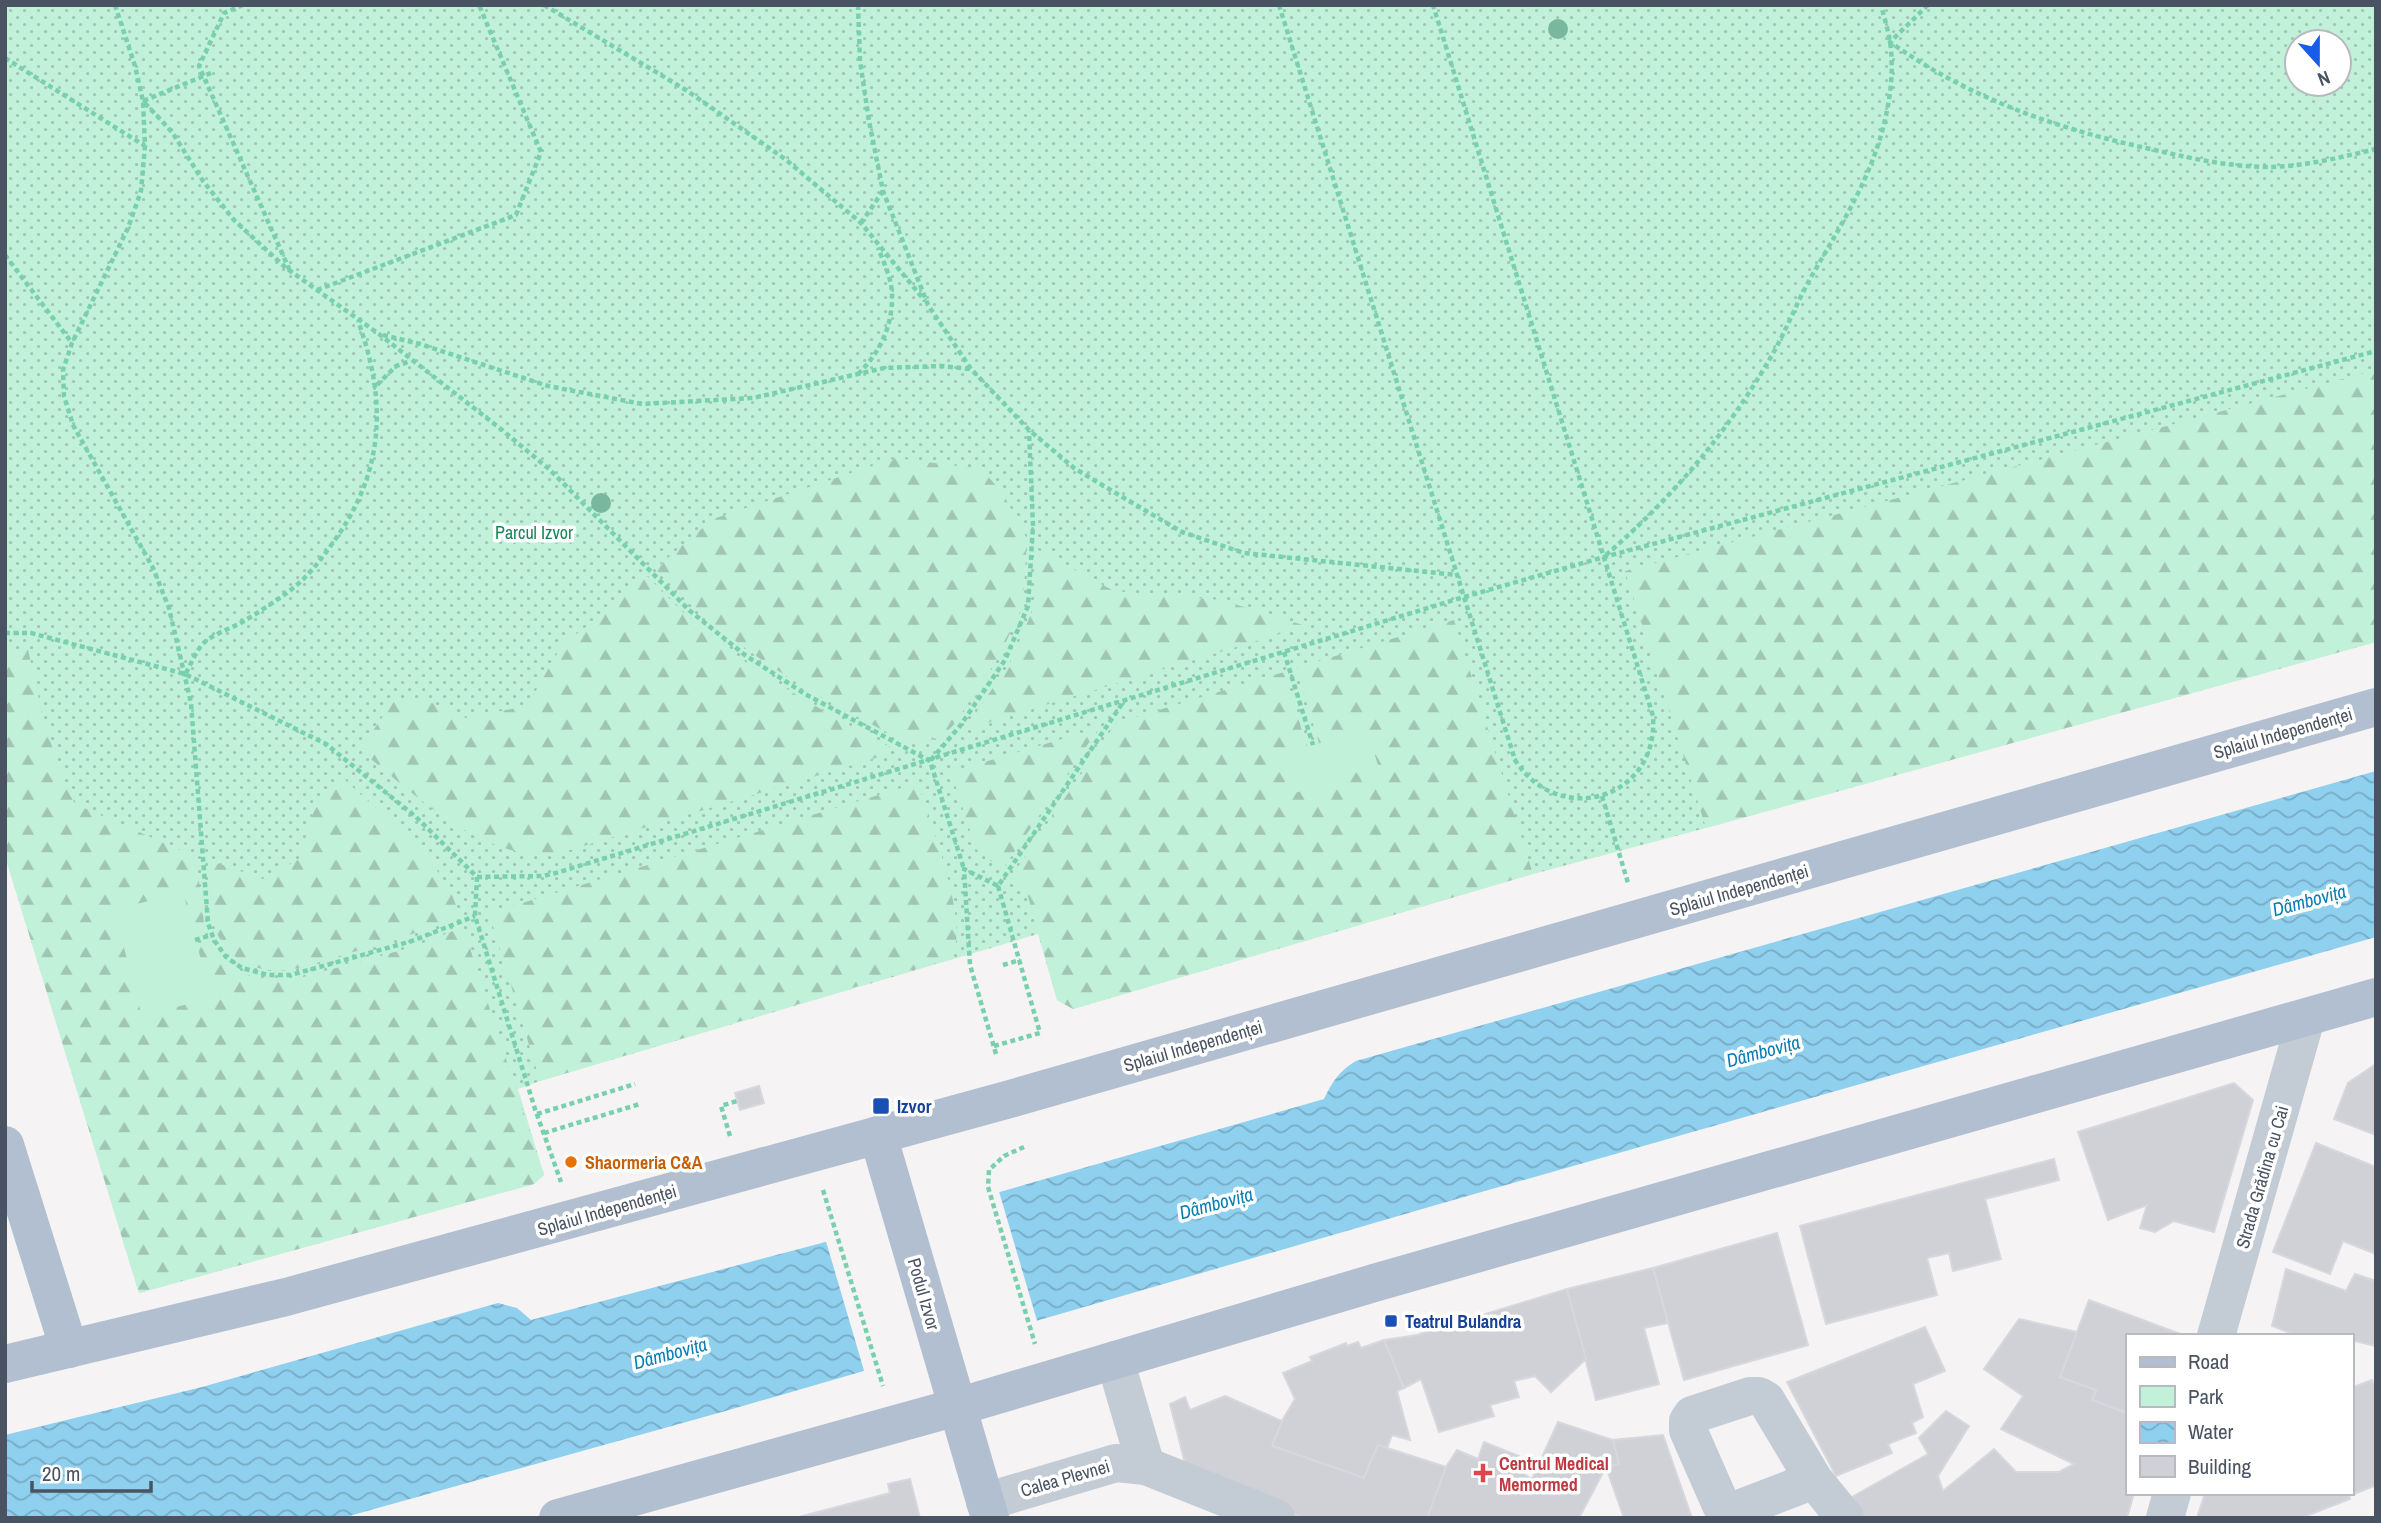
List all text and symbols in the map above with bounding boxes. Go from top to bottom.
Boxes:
north arrow [2283,28,2353,98]
text: N [2314,65,2334,93]
park label: Parcul Izvor [495,520,573,545]
street label: Splaiul Independenței [2211,701,2355,765]
street label: Splaiul Independenței [1667,858,1811,922]
water label: Dâmbovița [2269,878,2349,922]
street label: Splaiul Independenței [1121,1014,1265,1078]
water label: Dâmbovița [1723,1029,1803,1073]
place label: Izvor [897,1094,932,1119]
marker: Izvor [871,1096,891,1116]
street label: Strada Grădina cu Cai [2230,1103,2294,1251]
place label: Shaormeria C&A [585,1150,703,1175]
marker: Shaormeria C&A [563,1154,579,1170]
street label: Splaiul Independenței [535,1178,679,1242]
water label: Dâmbovița [1176,1181,1256,1225]
street label: Podul Izvor [902,1255,946,1333]
place label: Teatrul Bulandra [1405,1309,1522,1334]
marker: Teatrul Bulandra [1383,1313,1399,1329]
water label: Dâmbovița [630,1331,710,1375]
legend [2126,1334,2353,1495]
text: Road [2188,1347,2229,1376]
text: Park [2188,1382,2224,1411]
text: Water [2188,1417,2234,1446]
scale bar [32,1450,150,1494]
place label: Centrul Medical Memormed [1499,1451,1609,1497]
text: Building [2188,1452,2252,1481]
street label: Calea Plevnei [1017,1453,1113,1503]
text: 20 m [42,1459,80,1488]
marker: Centrul Medical Memormed [1473,1463,1493,1483]

